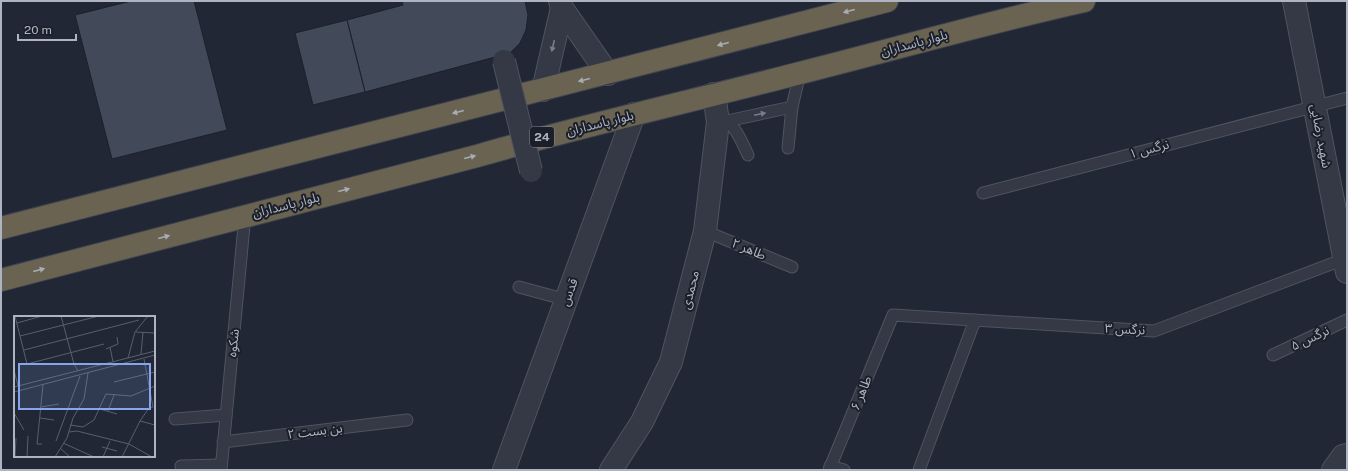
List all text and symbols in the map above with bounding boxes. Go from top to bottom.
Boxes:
one-way arrow [843,8,855,14]
scale bar [18,16,76,42]
text: 20 m [24,23,52,37]
street label: بلوار پاسداران [879,27,950,61]
one-way arrow [550,40,556,52]
one-way arrow [717,41,730,47]
one-way arrow [578,77,590,83]
street label: شهید رضایی [1306,103,1335,170]
street label: بلوار پاسداران [565,107,636,141]
one-way arrow [452,109,464,115]
one-way arrow [753,110,766,116]
road number: 24 [530,127,554,147]
street label: نرگس ۱ [1127,137,1171,162]
one-way arrow [464,154,476,160]
one-way arrow [338,186,351,192]
street label: بلوار پاسداران [251,189,322,223]
one-way arrow [159,234,171,240]
street label: طاهر ۲ [730,235,769,263]
one-way arrow [33,267,45,273]
street label: محمدی [678,269,703,311]
street label: قدس [557,276,582,308]
inset map [14,316,155,457]
street label: نرگس ۳ [1104,320,1146,339]
street label: نرگس ۵ [1288,323,1332,354]
street label: شکوه [224,328,242,358]
street label: طاهر ۶ [847,373,875,412]
street label: بن بست ۲ [287,420,344,443]

